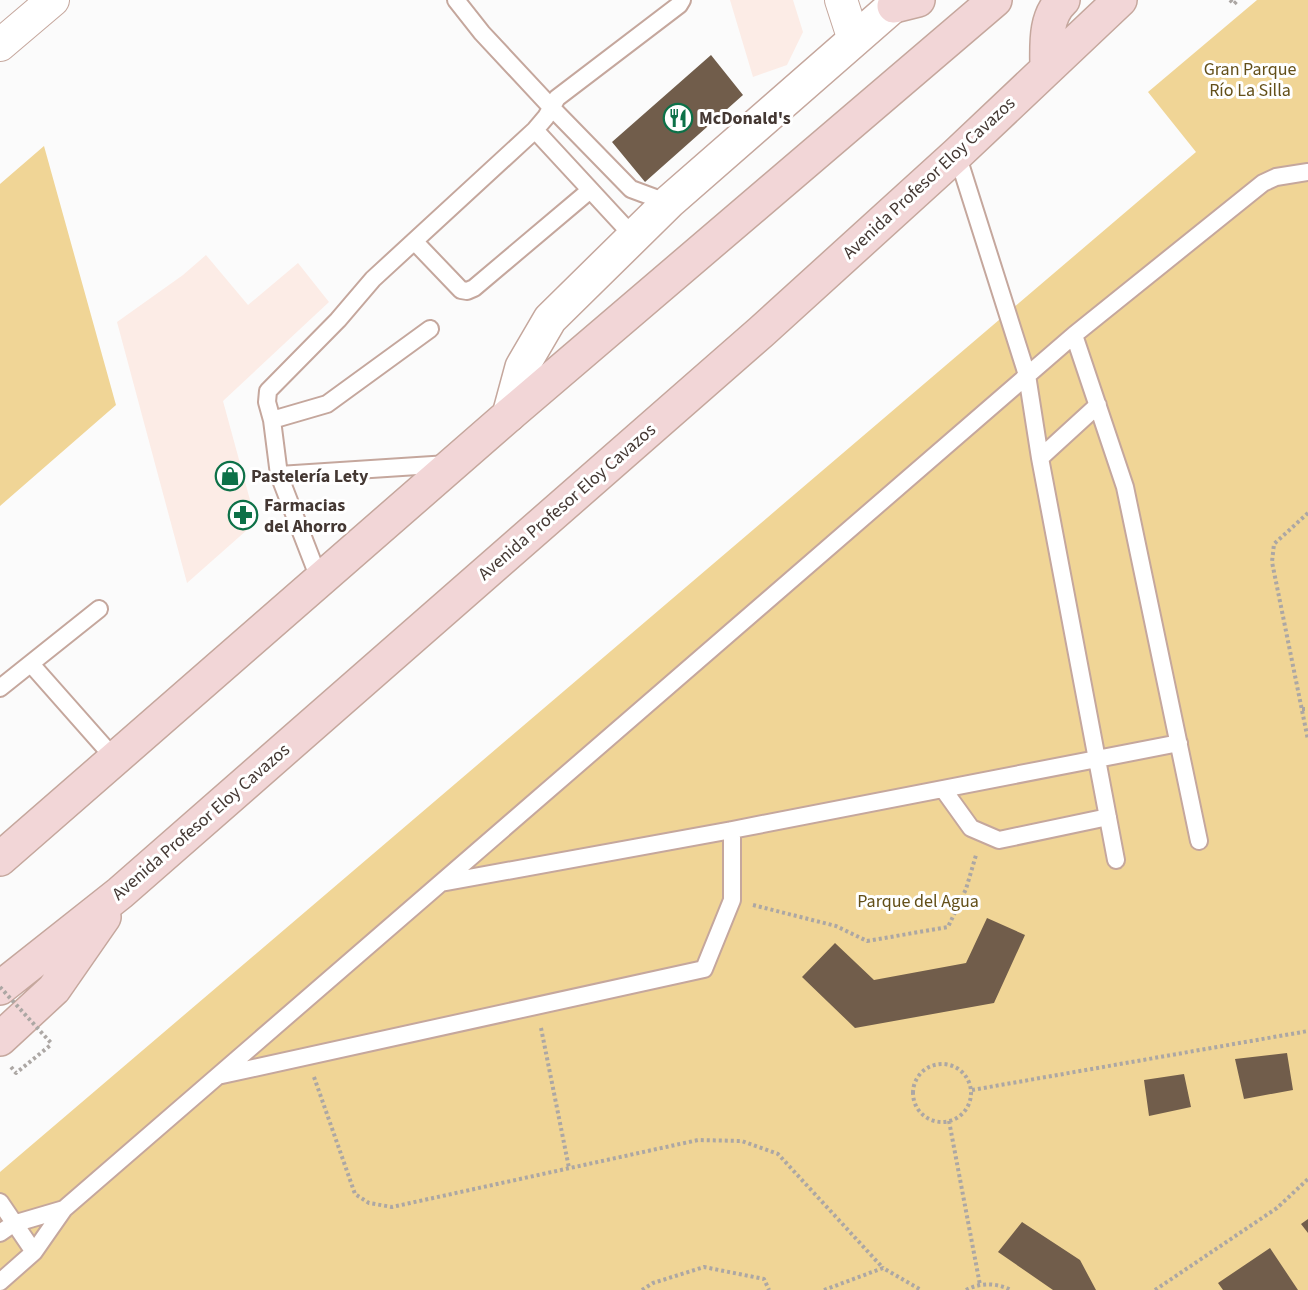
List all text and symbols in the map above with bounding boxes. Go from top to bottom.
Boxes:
park label: Gran Parque Río La Silla [1204,57,1296,103]
street label: Avenida Profesor Eloy Cavazos [837,91,1021,265]
restaurant icon: McDonald's [662,102,694,134]
place label: McDonald's [699,106,791,131]
street label: Avenida Profesor Eloy Cavazos [473,418,661,586]
shop icon: Pastelería Lety [214,460,246,492]
place label: Pastelería Lety [251,464,369,489]
place label: Farmacias del Ahorro [264,493,347,539]
pharmacy icon: Farmacias del Ahorro [227,499,259,531]
street label: Avenida Profesor Eloy Cavazos [107,738,295,906]
park label: Parque del Agua [857,889,979,914]

